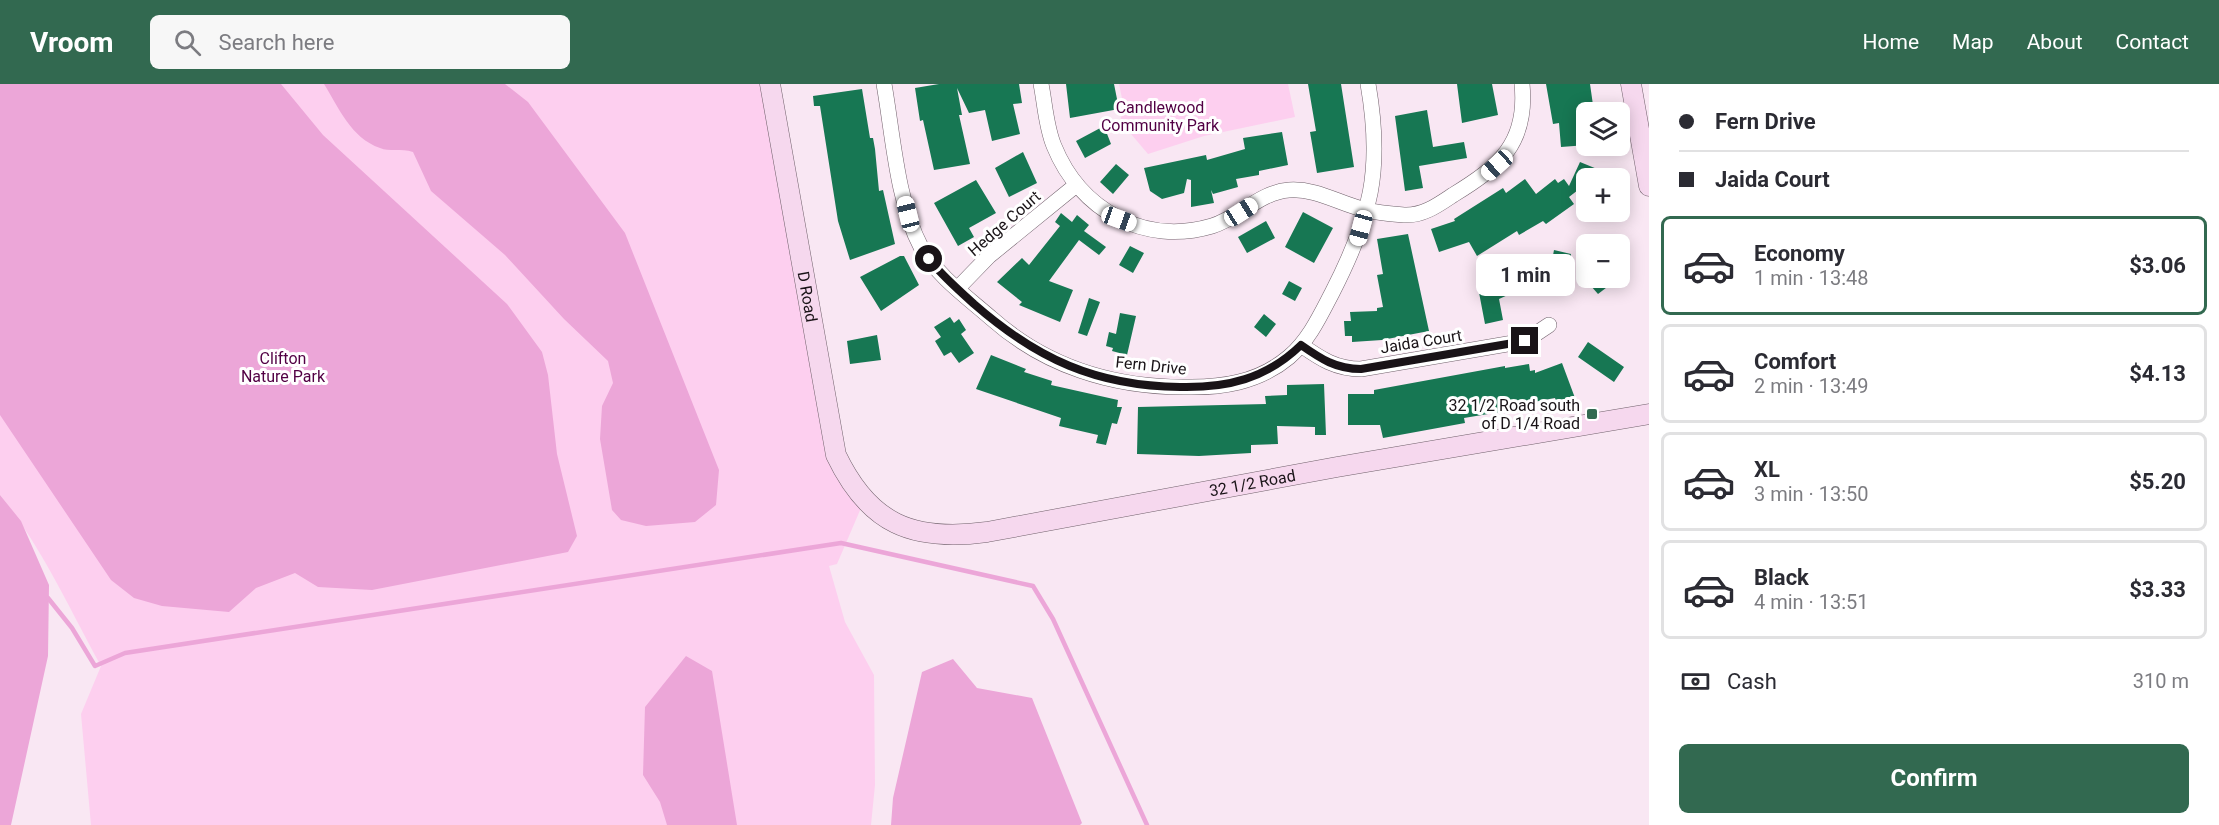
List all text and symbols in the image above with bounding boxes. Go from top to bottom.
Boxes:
search box [150,15,570,69]
text: Vroom [30,26,114,59]
icon: search [171,26,204,59]
text: Search here [219,30,334,55]
text: Home [1863,30,1919,54]
text: Map [1952,30,1994,54]
text: About [2027,30,2083,54]
text: Contact [2116,30,2189,54]
park label: Candlewood Community Park [1101,98,1220,135]
map controls [1576,102,1630,288]
button: layers [1576,102,1630,156]
text: Fern Drive [1715,109,1816,134]
car [1478,146,1516,184]
text: Jaida Court [1715,167,1830,192]
button: + [1576,168,1630,222]
street label: Hedge Court [964,187,1044,260]
car [895,194,921,234]
car [1221,195,1261,229]
car [1099,204,1139,234]
car [1348,208,1374,248]
button: − [1576,234,1630,288]
icon: car [1682,239,1736,293]
text: Economy [1754,241,1845,266]
route start [915,245,942,272]
text: $3.06 [2129,253,2186,278]
callout: 1 min [1476,254,1574,296]
text: 1 min [1500,263,1551,287]
text: 1 min · 13:48 [1754,266,1869,290]
street label: D Road [794,270,821,324]
street label: Jaida Court [1379,326,1463,357]
route end [1511,327,1538,354]
icon: car [1682,347,1736,401]
park label: Clifton Nature Park [241,349,326,386]
text: Comfort [1754,349,1836,374]
street label: Fern Drive [1114,352,1187,379]
text: $4.13 [2129,361,2186,386]
text: 2 min · 13:49 [1754,374,1869,398]
place label: 32 1/2 Road south of D 1/4 Road [1449,396,1580,433]
marker: 32 1/2 Road south of D 1/4 Road [1585,407,1599,421]
icon: car [1682,455,1736,509]
text: XL [1754,457,1780,482]
street label: 32 1/2 Road [1208,466,1297,501]
text: $5.20 [2129,469,2186,494]
text: 3 min · 13:50 [1754,482,1869,506]
icon: car [1682,563,1736,617]
text: Black [1754,565,1809,590]
text: $3.33 [2129,577,2186,602]
text: 4 min · 13:51 [1754,590,1869,614]
icon: cash [1679,665,1712,698]
text: Cash [1727,669,1777,694]
text: 310 m [2133,669,2189,693]
button: Confirm [1679,744,2189,813]

